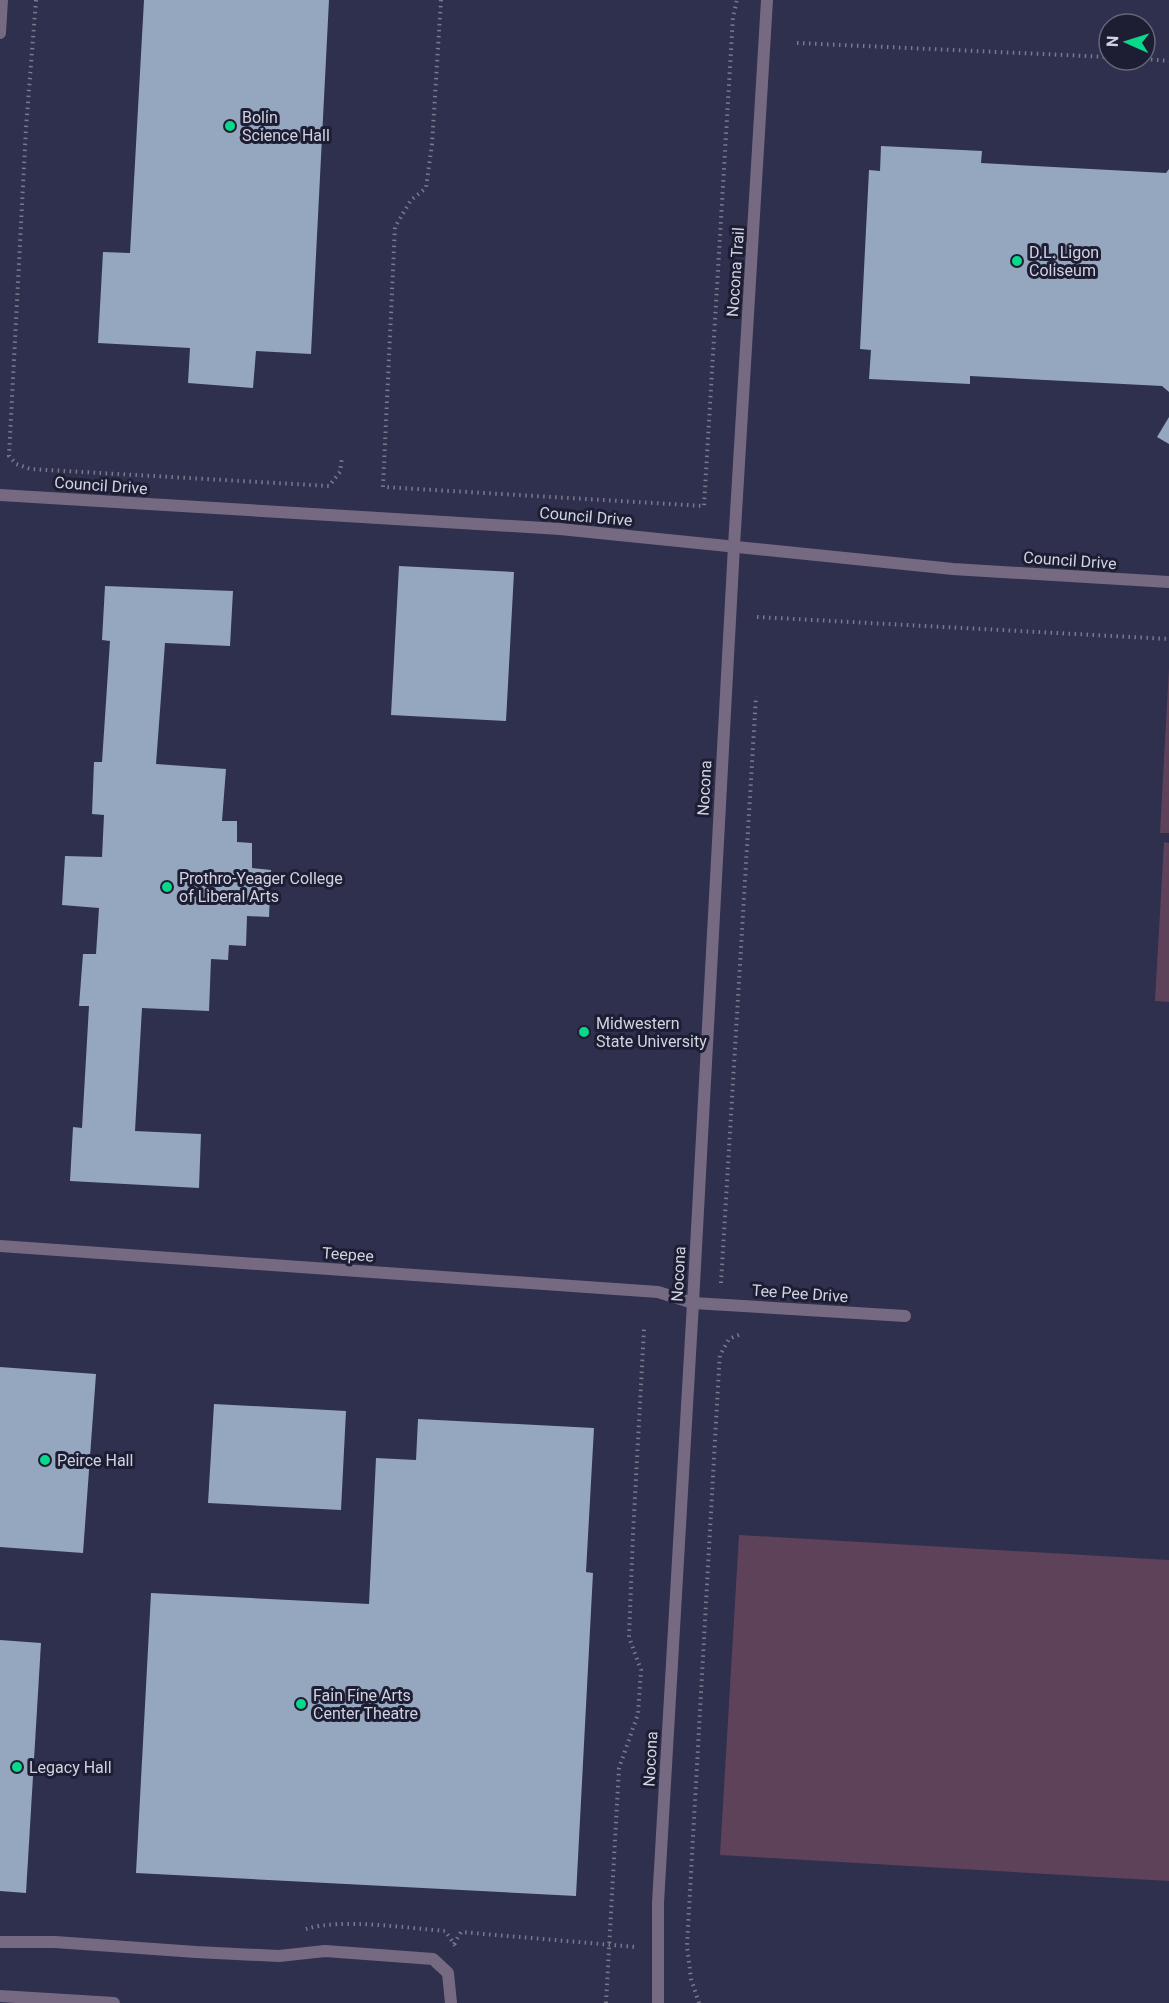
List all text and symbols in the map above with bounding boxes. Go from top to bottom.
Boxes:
north arrow [1097,12,1157,72]
text: N [1103,35,1122,47]
place label: Bolin Science Hall [242,108,330,145]
marker: Bolin Science Hall [223,119,237,133]
street label: Nocona Trail [723,227,748,317]
place label: D.L. Ligon Coliseum [1029,243,1099,280]
marker: D.L. Ligon Coliseum [1010,254,1024,268]
street label: Council Drive [54,473,148,498]
street label: Council Drive [539,503,633,530]
street label: Council Drive [1023,548,1117,573]
street label: Nocona [694,760,715,816]
place label: Prothro-Yeager College of Liberal Arts [179,869,343,906]
marker: Prothro-Yeager College of Liberal Arts [160,880,174,894]
place label: Midwestern State University [596,1014,707,1051]
marker: Midwestern State University [577,1025,591,1039]
street label: Teepee [322,1243,374,1266]
street label: Nocona [668,1246,689,1302]
street label: Tee Pee Drive [751,1281,849,1306]
place label: Peirce Hall [57,1451,133,1470]
marker: Peirce Hall [38,1453,52,1467]
place label: Fain Fine Arts Center Theatre [313,1686,418,1723]
marker: Fain Fine Arts Center Theatre [294,1697,308,1711]
street label: Nocona [640,1731,661,1787]
place label: Legacy Hall [29,1758,112,1777]
marker: Legacy Hall [10,1760,24,1774]

